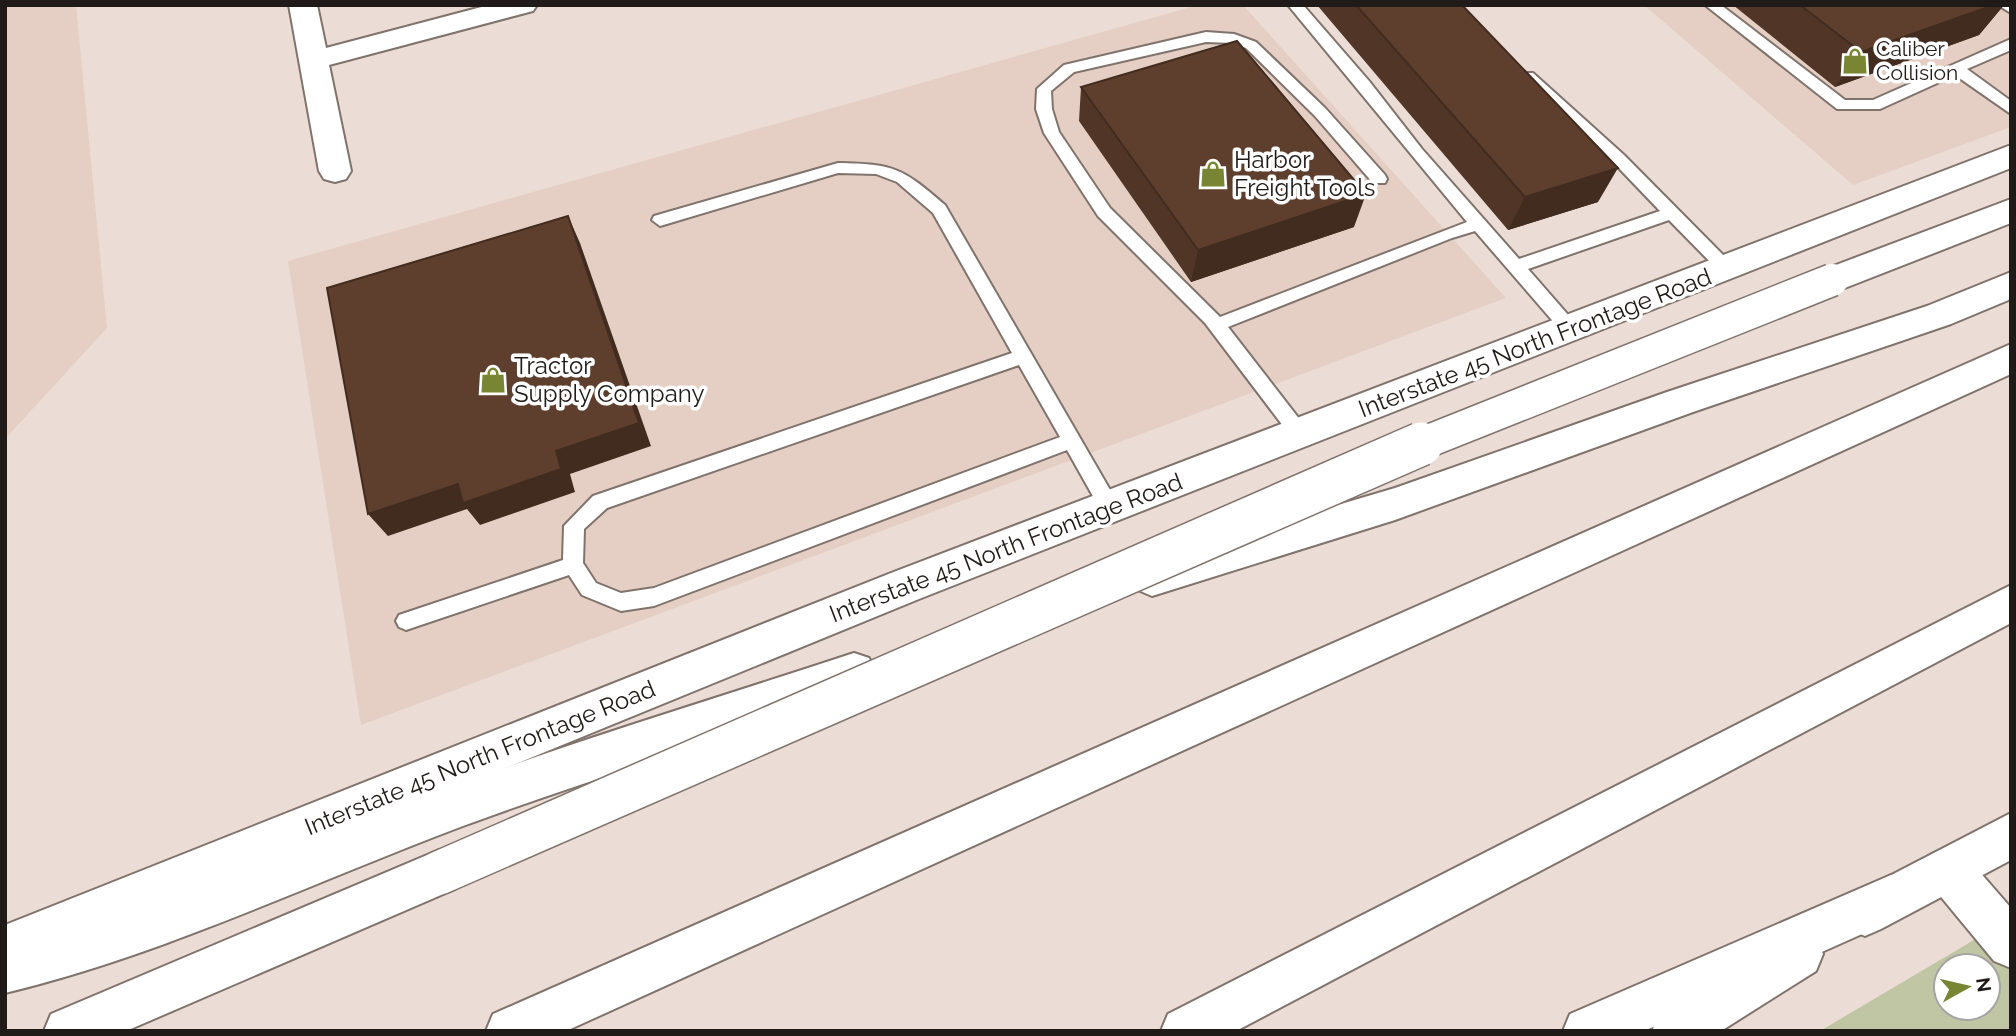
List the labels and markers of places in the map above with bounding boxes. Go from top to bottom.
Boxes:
place label: Caliber Collision [1876,36,1958,85]
shop icon: Caliber Collision [1840,46,1870,76]
place label: Harbor Freight Tools [1234,145,1375,202]
shop icon: Harbor Freight Tools [1198,159,1228,189]
place label: Tractor Supply Company [514,351,704,408]
shop icon: Tractor Supply Company [478,365,508,395]

